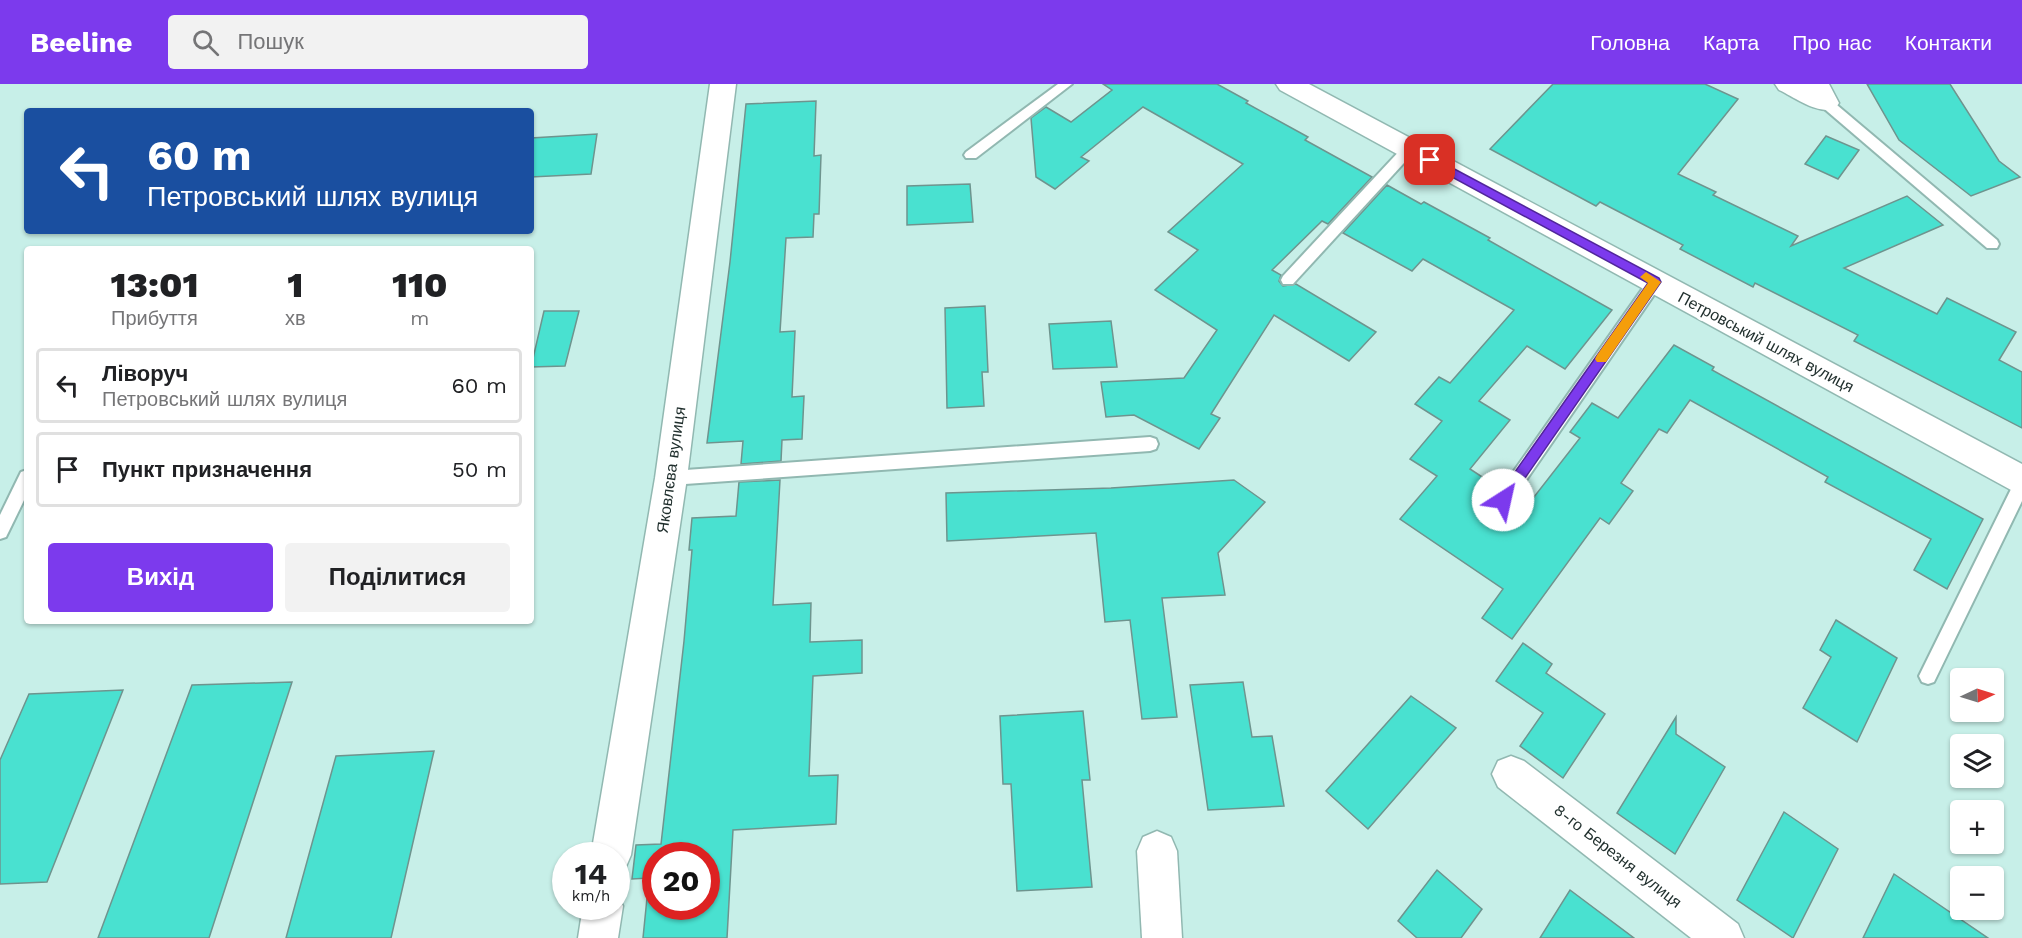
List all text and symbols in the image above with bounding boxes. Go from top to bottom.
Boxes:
search box [168,15,588,69]
text: Beeline [30,26,132,59]
icon: search [189,26,222,59]
text: Пошук [237,29,304,54]
text: Головна [1590,30,1670,55]
text: Карта [1703,30,1759,55]
text: Про нас [1792,30,1872,55]
text: Контакти [1905,30,1992,55]
text: 60 m [147,131,251,180]
icon: left [48,132,126,210]
pin [1404,134,1455,185]
icon: arrive [1413,143,1446,176]
text: Петровський шлях вулиця [147,181,478,213]
text: 13:01 [110,264,198,306]
text: 1 [287,264,303,306]
text: 110 [392,264,448,306]
street label: Петровський шлях вулиця [1675,288,1857,396]
text: Прибуття [111,306,198,330]
text: хв [285,306,306,330]
text: m [410,306,429,330]
text: Ліворуч [102,361,188,386]
icon: left [51,369,84,402]
text: 60 m [451,373,507,398]
text: Петровський шлях вулиця [102,387,347,411]
street label: Яковлєва вулиця [653,405,689,535]
icon: arrive [51,453,84,486]
text: Пункт призначення [102,457,312,482]
text: 50 m [452,457,507,482]
position arrow [1471,468,1535,532]
button: Вихід [48,543,273,612]
button: Поділитися [285,543,510,612]
north arrow [1950,668,2004,722]
map controls [1950,668,2004,920]
button: layers [1950,734,2004,788]
street label: 8-го Березня вулиця [1550,800,1686,912]
button: + [1950,800,2004,854]
speed limit sign: 20 [642,842,720,920]
text: 14 [575,856,607,891]
button: − [1950,866,2004,920]
text: km/h [572,887,610,905]

